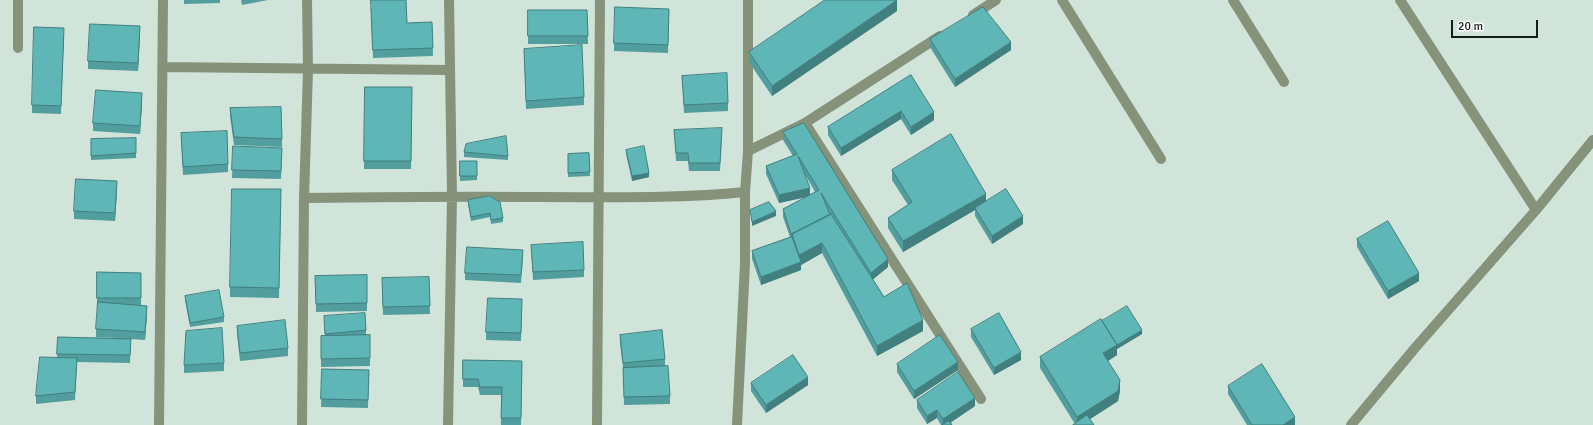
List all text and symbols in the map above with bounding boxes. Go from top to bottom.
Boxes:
scale bar [1453,12,1540,38]
text: 20 m [1458,19,1483,34]

